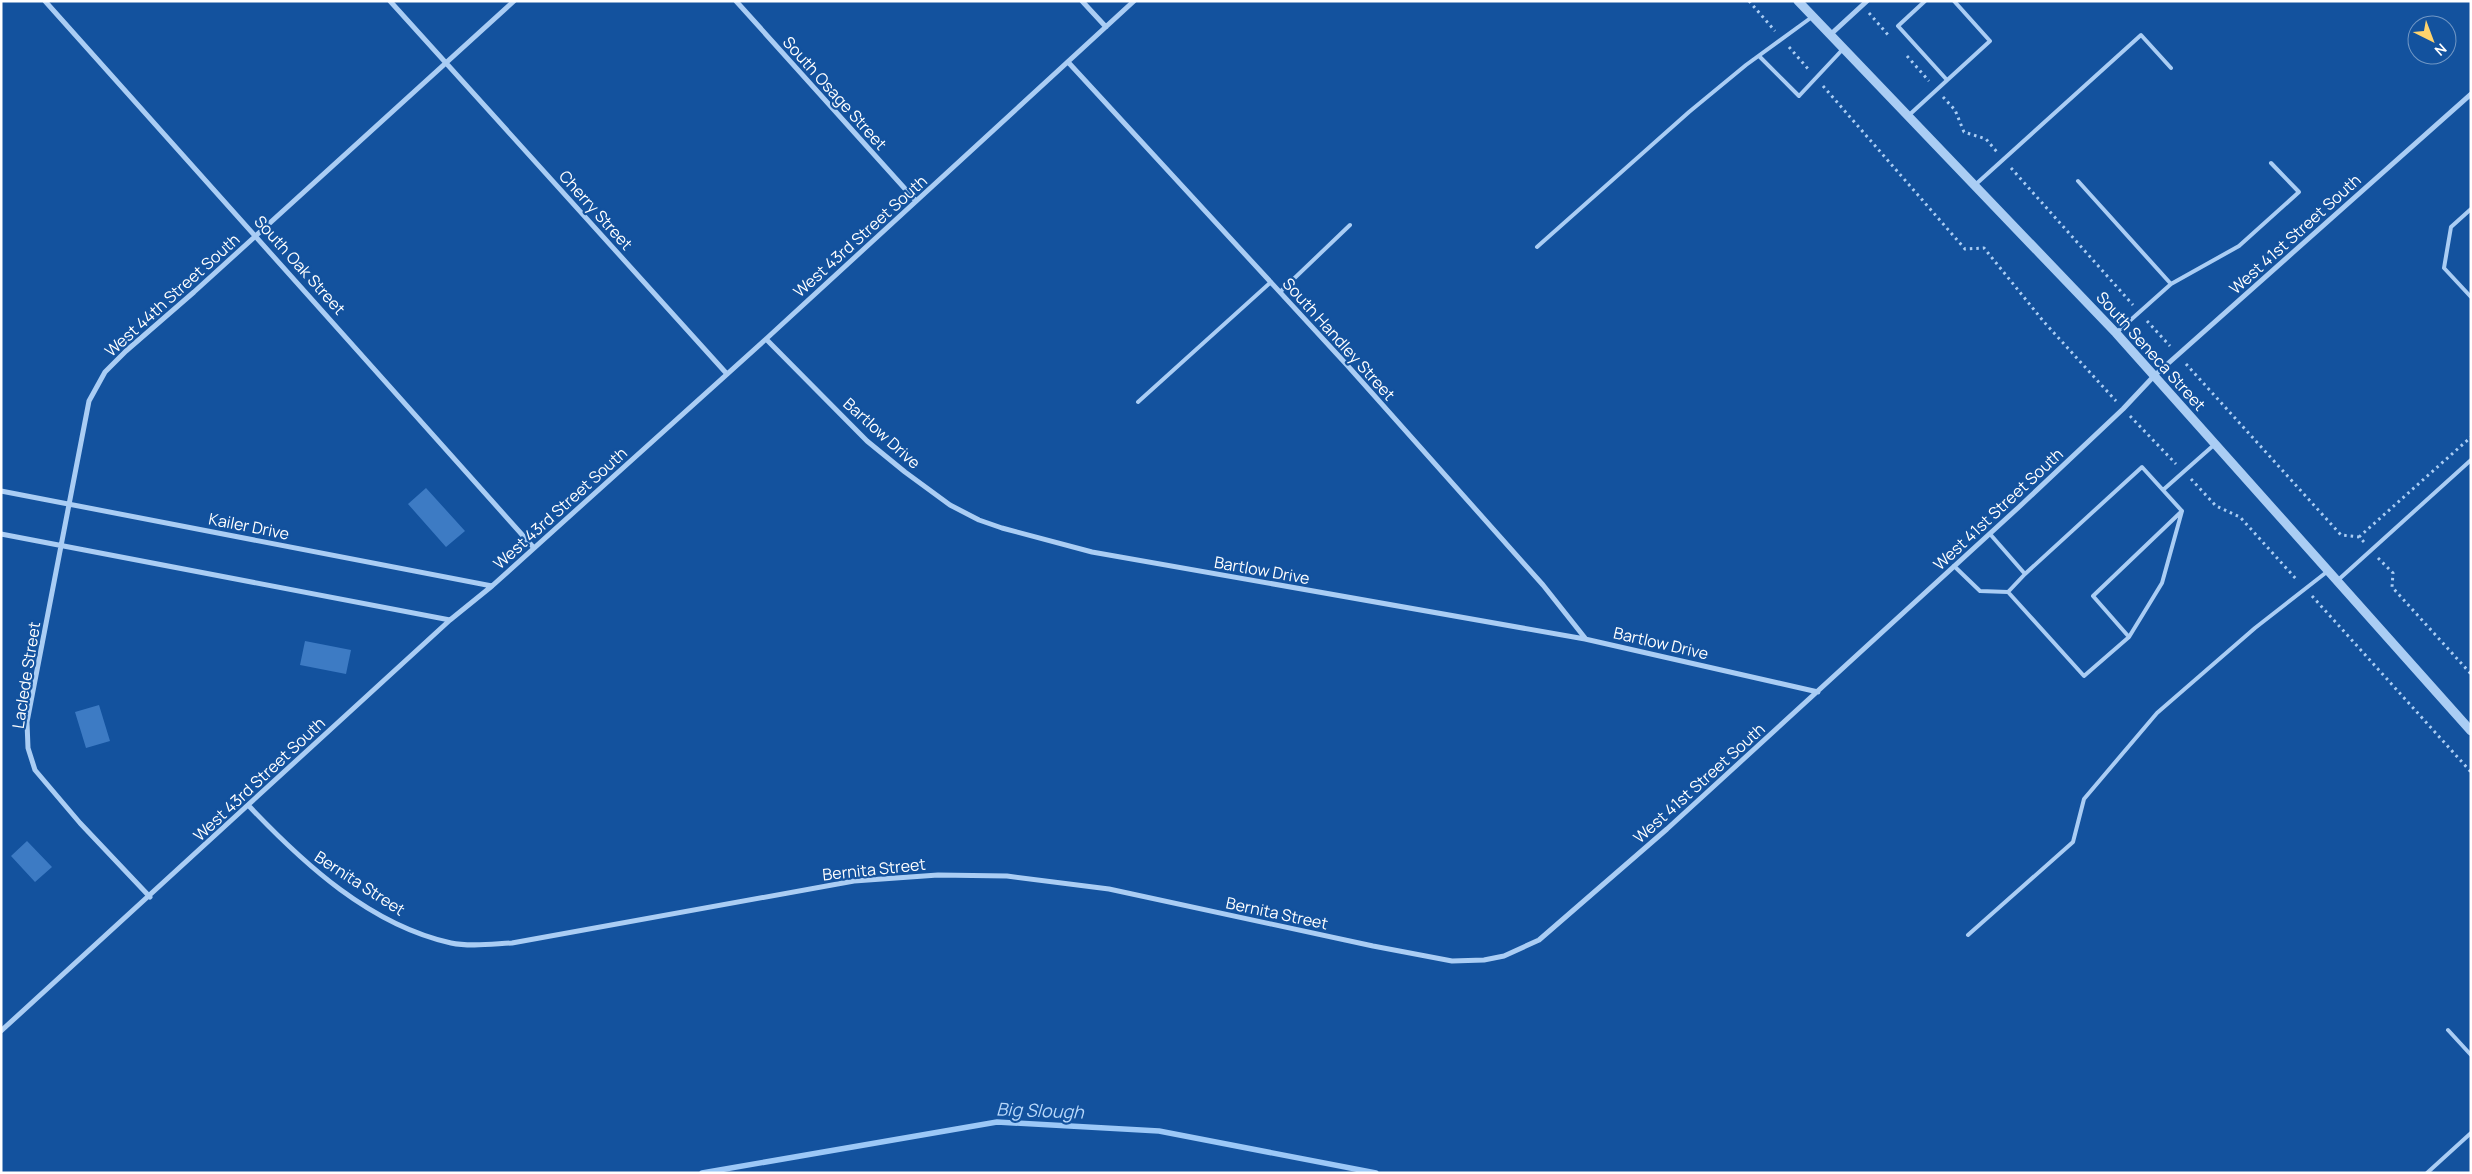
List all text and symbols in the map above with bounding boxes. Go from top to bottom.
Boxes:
north arrow [2407,15,2457,65]
street label: South Osage Street [778,31,892,155]
text: N [2431,40,2451,60]
street label: Cherry Street [554,165,638,255]
street label: West 41st Street South [2224,169,2366,299]
street label: West 43rd Street South [788,170,932,302]
street label: South Oak Street [249,211,351,319]
street label: West 44th Street South [100,228,244,362]
street label: South Handley Street [1278,273,1400,405]
street label: South Seneca Street [2091,287,2211,415]
street label: Bartlow Drive [839,392,925,474]
street label: West 43rd Street South [488,442,632,574]
street label: West 41st Street South [1928,443,2068,575]
street label: Kailer Drive [207,507,291,545]
street label: Bartlow Drive [1213,551,1311,589]
street label: Laclede Street [7,620,45,730]
street label: Bartlow Drive [1611,621,1711,665]
street label: West 43rd Street South [188,712,330,846]
street label: West 41st Street South [1628,718,1770,848]
street label: Bernita Street [311,846,409,920]
street label: Bernita Street [821,853,927,885]
street label: Bernita Street [1224,891,1330,935]
water label: Big Slough [996,1096,1085,1124]

